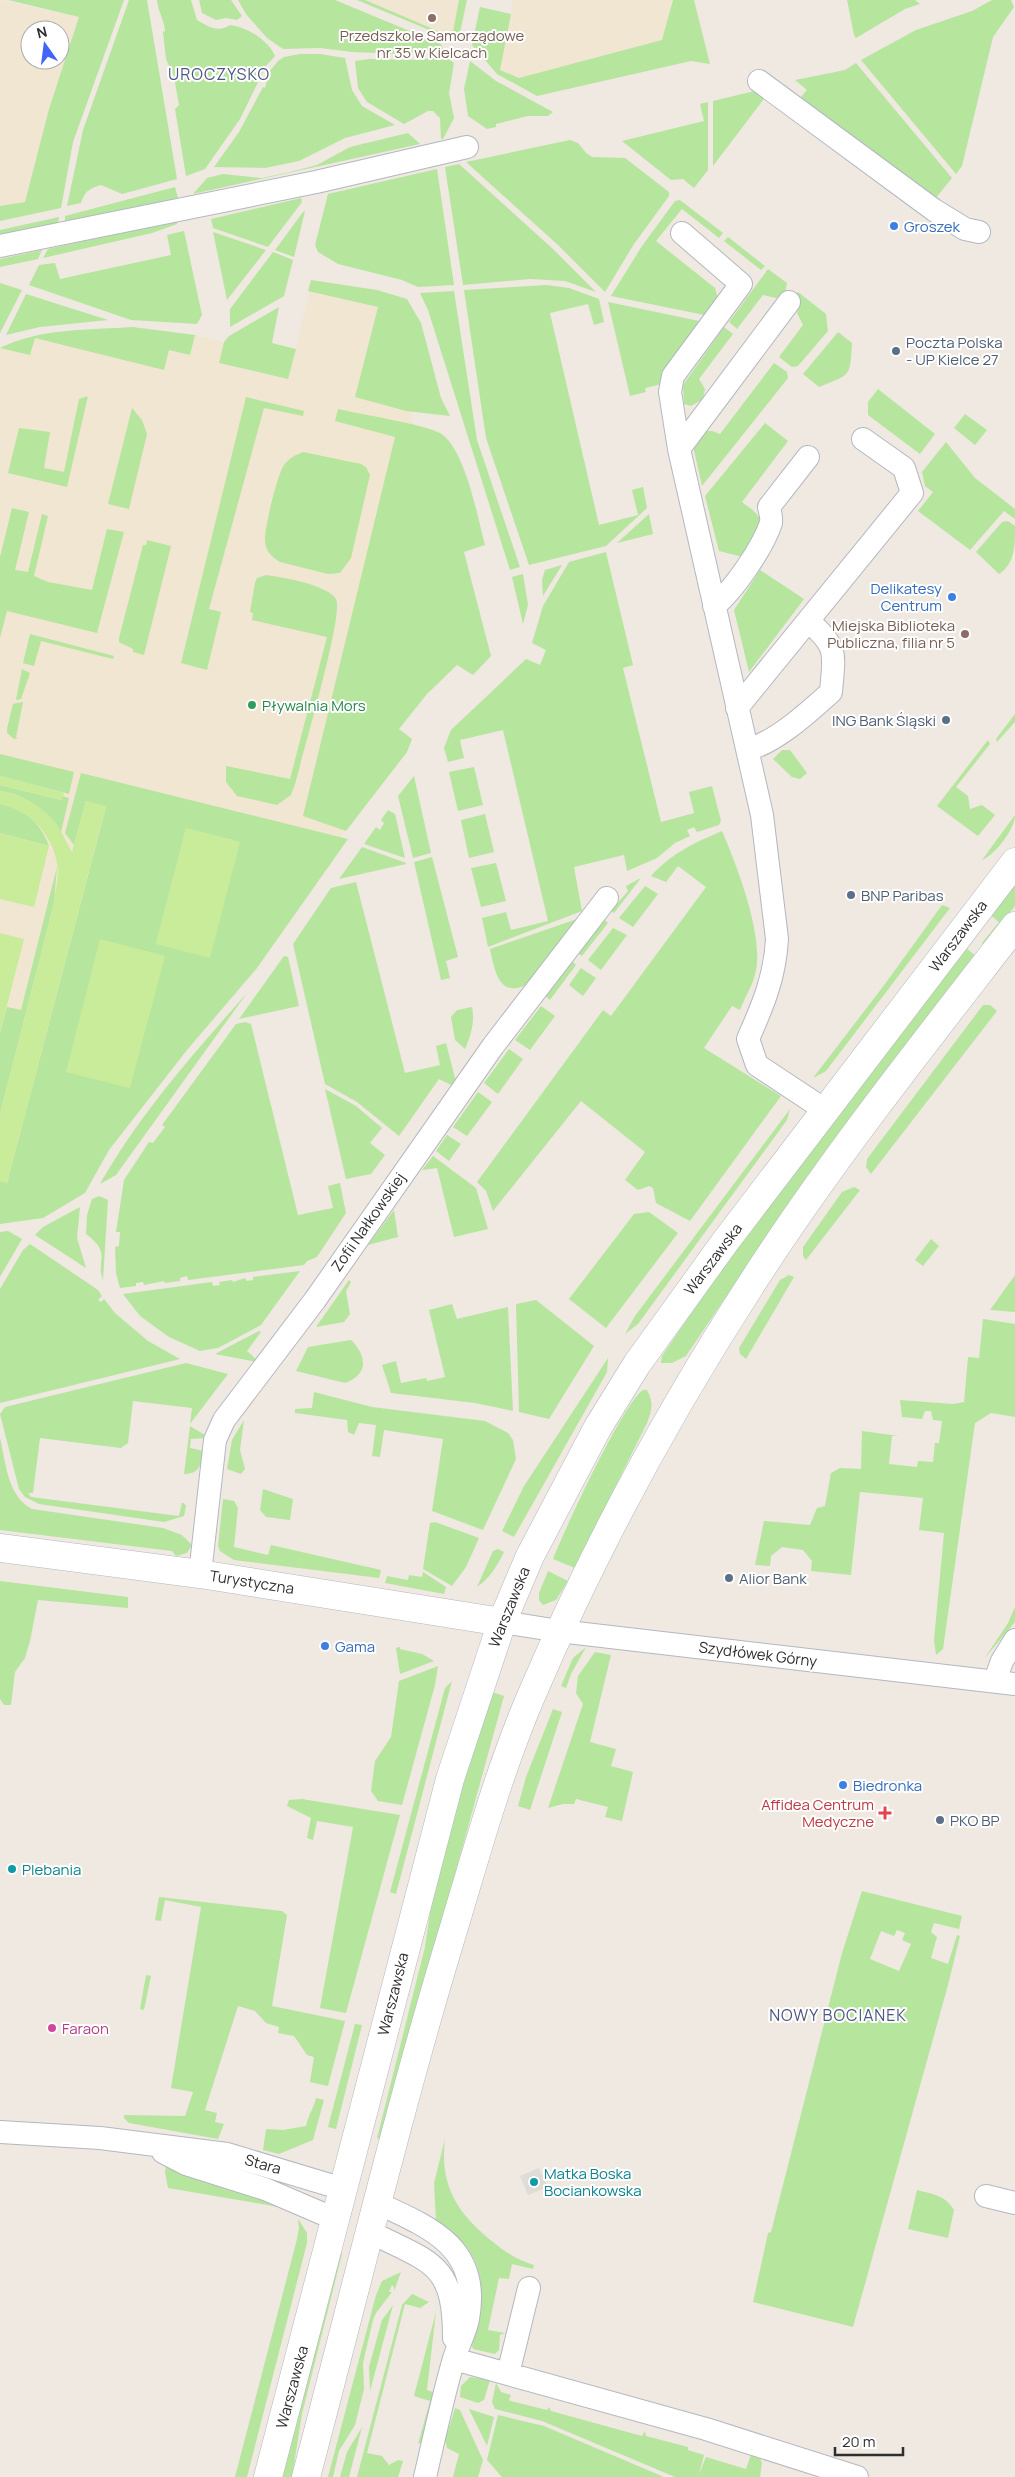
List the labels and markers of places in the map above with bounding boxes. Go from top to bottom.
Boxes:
marker: Przedszkole Samorządowe nr 35 w Kielcach [426,12,438,24]
place label: Przedszkole Samorządowe nr 35 w Kielcach [340,25,524,63]
place label: Groszek [904,216,961,237]
marker: Groszek [888,220,900,232]
place label: Poczta Polska - UP Kielce 27 [906,332,1003,370]
marker: Poczta Polska - UP Kielce 27 [890,345,902,357]
place label: Delikatesy Centrum [870,578,942,616]
marker: Delikatesy Centrum [946,591,958,603]
place label: Miejska Biblioteka Publiczna, filia nr 5 [827,615,955,653]
marker: Miejska Biblioteka Publiczna, filia nr 5 [959,628,971,640]
place label: Pływalnia Mors [262,695,366,716]
marker: Pływalnia Mors [246,699,258,711]
place label: ING Bank Śląski [832,710,936,731]
marker: ING Bank Śląski [940,714,952,726]
place label: BNP Paribas [861,885,944,906]
marker: BNP Paribas [845,889,857,901]
place label: Alior Bank [739,1568,807,1589]
marker: Alior Bank [723,1572,735,1584]
place label: Gama [335,1636,375,1657]
marker: Gama [319,1640,331,1652]
place label: Biedronka [853,1775,922,1796]
marker: Biedronka [837,1779,849,1791]
place label: Affidea Centrum Medyczne [761,1794,874,1832]
marker: Affidea Centrum Medyczne [878,1806,892,1820]
place label: PKO BP [950,1810,1000,1831]
marker: PKO BP [934,1814,946,1826]
place label: Plebania [22,1859,81,1880]
marker: Plebania [6,1863,18,1875]
place label: Faraon [62,2018,109,2039]
marker: Faraon [46,2022,58,2034]
place label: Matka Boska Bociankowska [544,2163,642,2201]
marker: Matka Boska Bociankowska [528,2176,540,2188]

